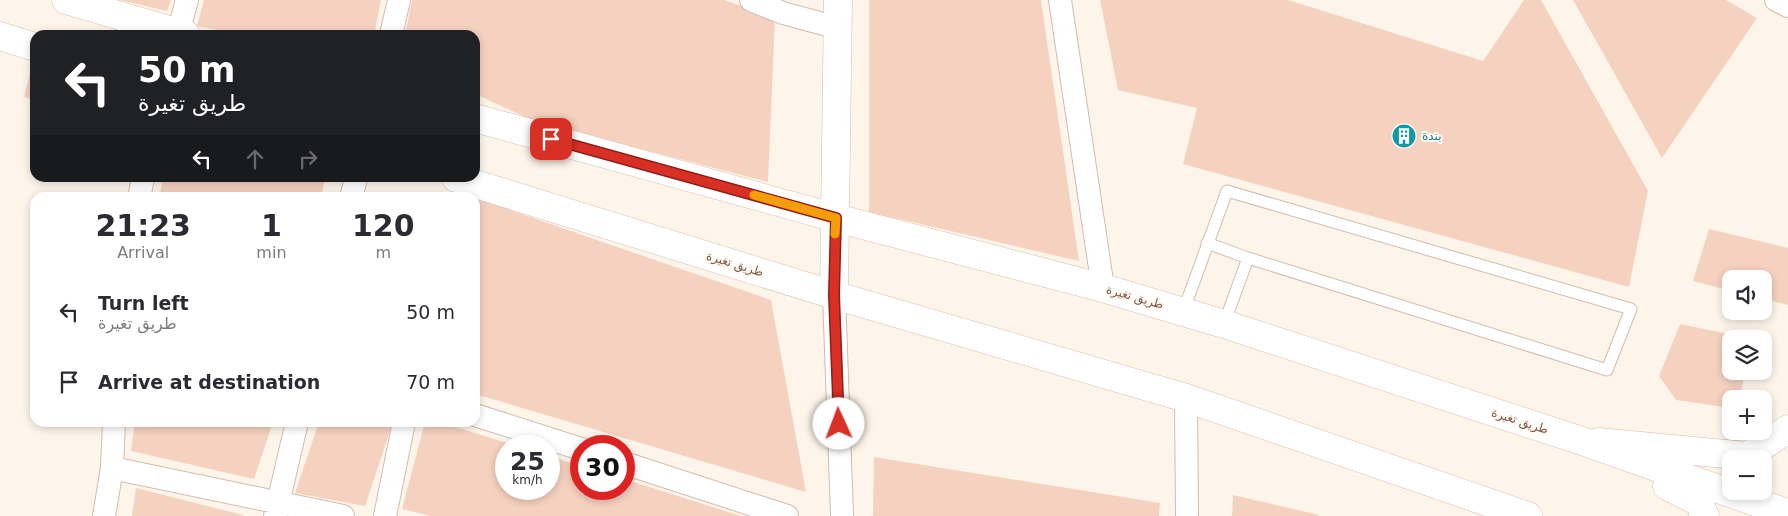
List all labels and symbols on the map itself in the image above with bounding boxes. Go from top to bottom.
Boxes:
pin [530,118,572,160]
building icon: بندة [1391,123,1417,149]
place label: بندة [1422,129,1442,143]
street label: طريق تغيرة [704,249,765,280]
street label: طريق تغيرة [1104,282,1165,313]
position arrow [812,397,864,449]
street label: طريق تغيرة [1489,405,1550,438]
speed limit sign: 30 [570,435,635,500]

